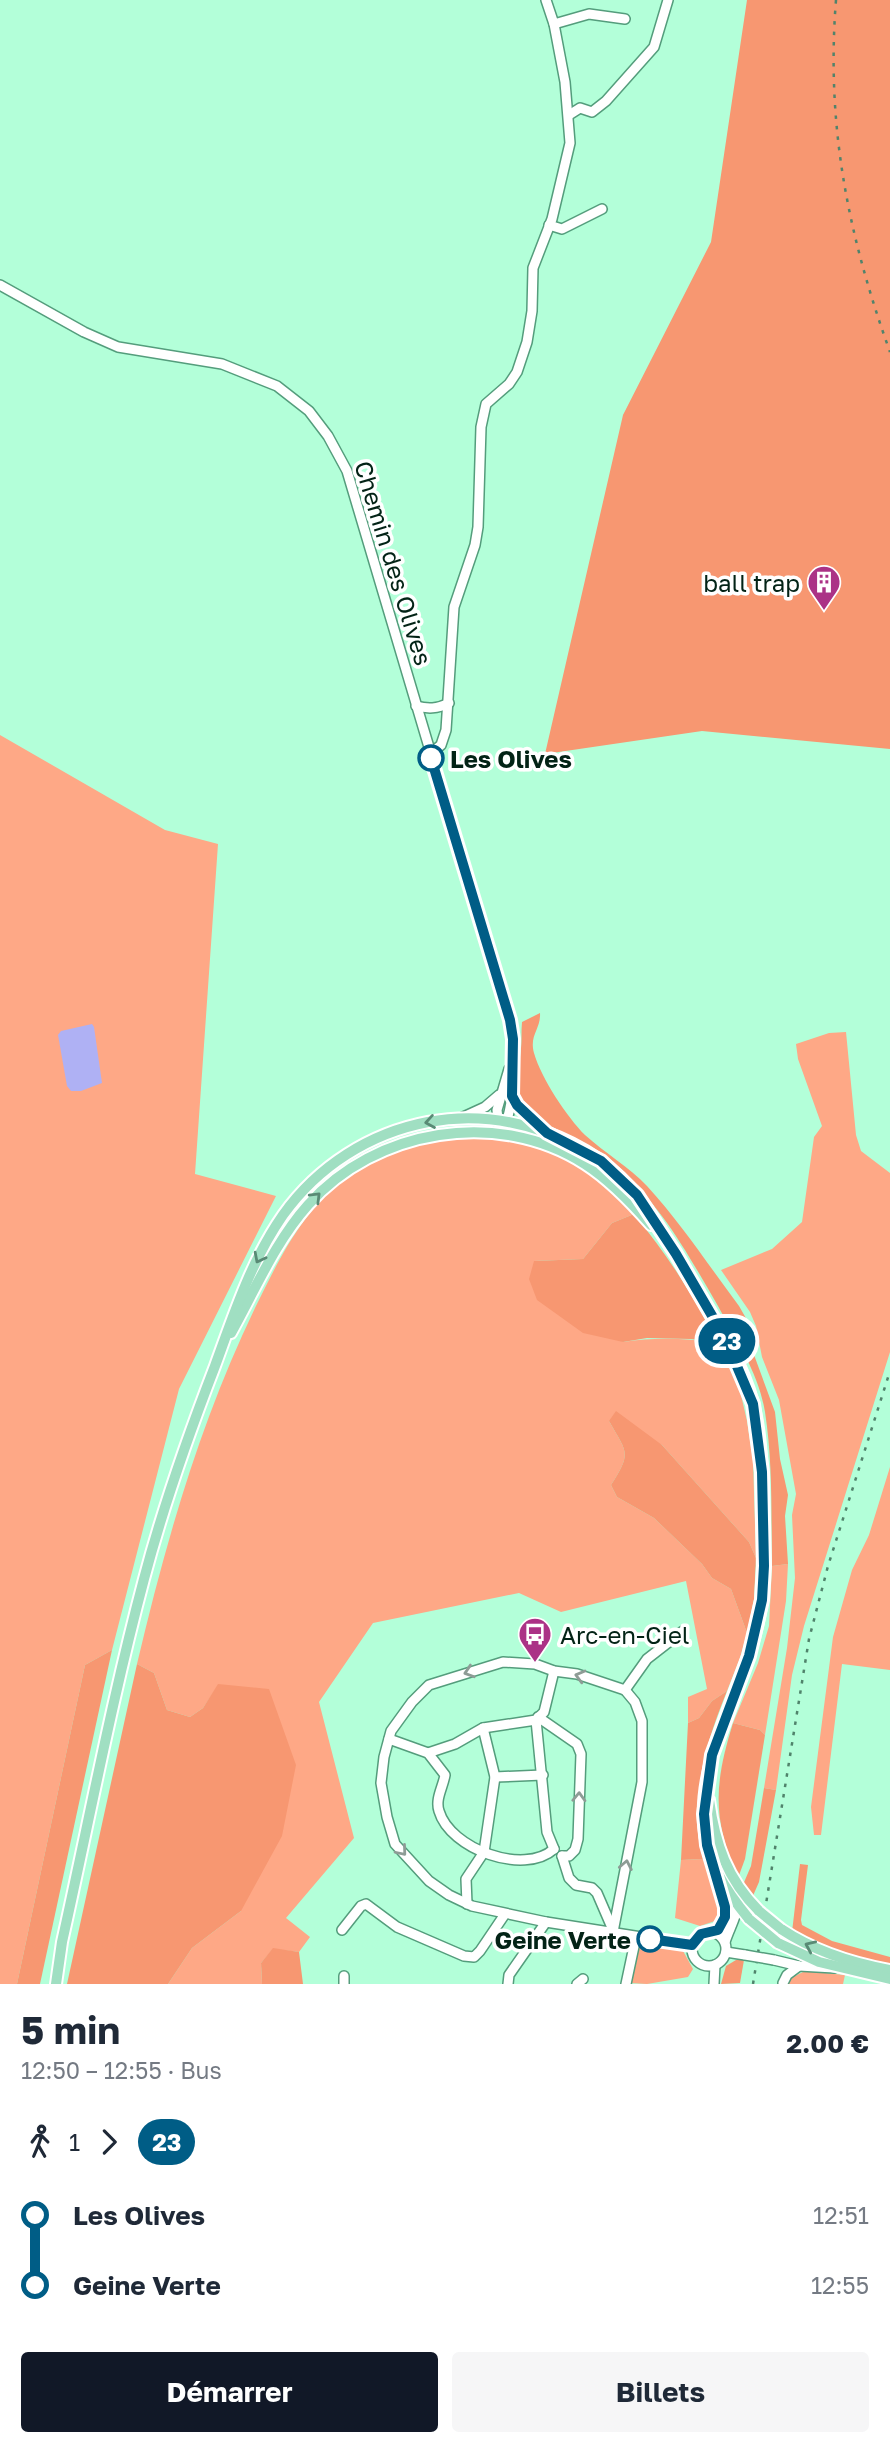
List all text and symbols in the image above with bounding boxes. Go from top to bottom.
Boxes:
street label: Chemin des Olives [349,457,439,669]
building icon: ball trap [805,563,843,612]
place label: ball trap [703,568,800,597]
place label: Les Olives [450,744,572,773]
marker: Les Olives [418,745,444,771]
one-way arrow [424,1114,436,1129]
one-way arrow [307,1193,320,1206]
one-way arrow [253,1251,267,1263]
line badge: 23 [696,1318,758,1364]
text: 23 [712,1326,742,1355]
bus stop icon: Arc-en-Ciel [516,1615,554,1664]
place label: Arc-en-Ciel [560,1620,690,1649]
one-way arrow [463,1663,475,1678]
one-way arrow [574,1670,586,1684]
one-way arrow [572,1791,587,1802]
one-way arrow [394,1843,407,1856]
one-way arrow [618,1859,633,1871]
place label: Geine Verte [495,1925,631,1954]
marker: Geine Verte [637,1926,663,1952]
one-way arrow [805,1940,818,1954]
text: 5 min [21,2007,120,2052]
text: 2.00 € [786,2028,869,2059]
text: 12:50 – 12:55 · Bus [21,2056,222,2084]
icon: walk [21,2123,59,2161]
icon: forward [90,2123,128,2161]
text: 23 [152,2127,181,2156]
text: 1 [69,2128,80,2156]
text: Les Olives [73,2200,205,2231]
text: 12:51 [813,2201,869,2229]
text: Geine Verte [73,2270,221,2301]
text: 12:55 [811,2271,869,2299]
button: Démarrer [21,2352,438,2432]
button: Billets [452,2352,869,2432]

